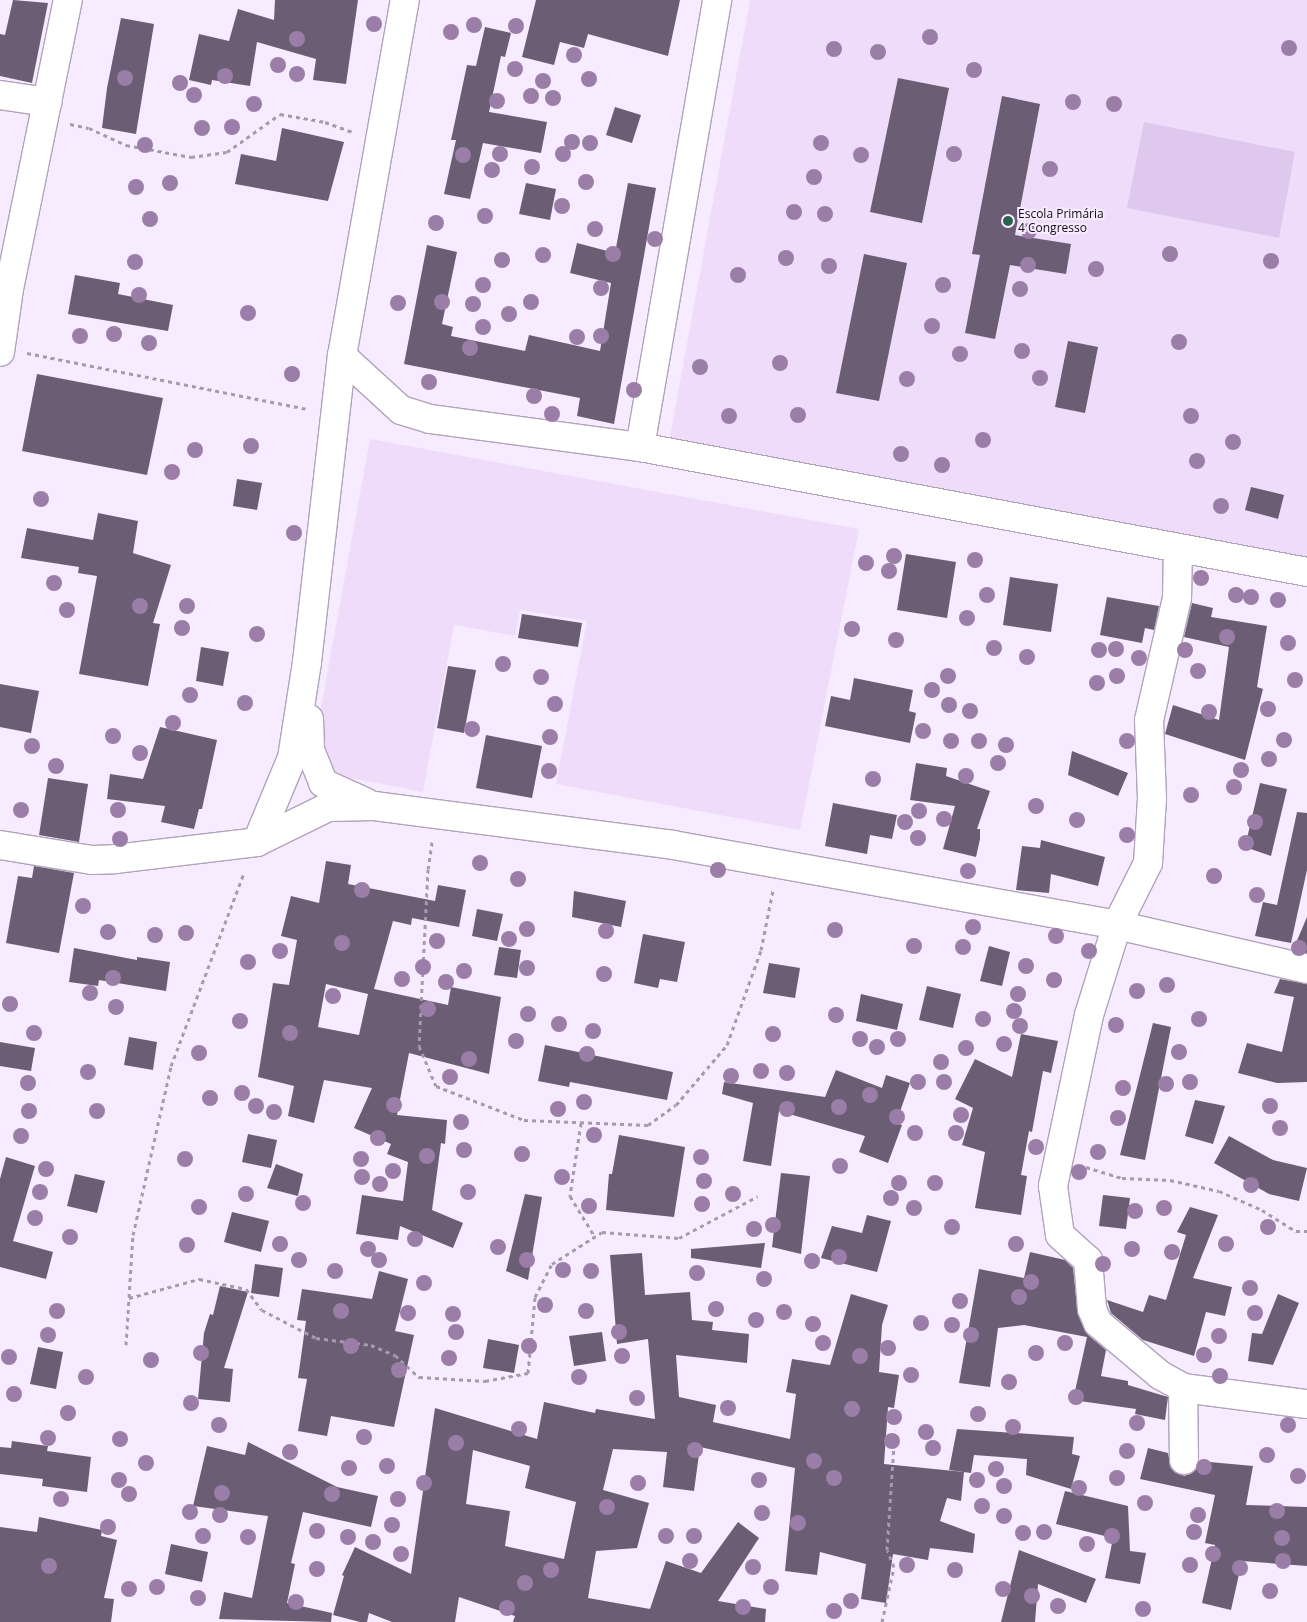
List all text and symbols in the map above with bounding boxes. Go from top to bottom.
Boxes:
place label: Escola Primária 4 Congresso [1018,207,1104,235]
marker: Escola Primária 4 Congresso [1002,215,1014,227]

